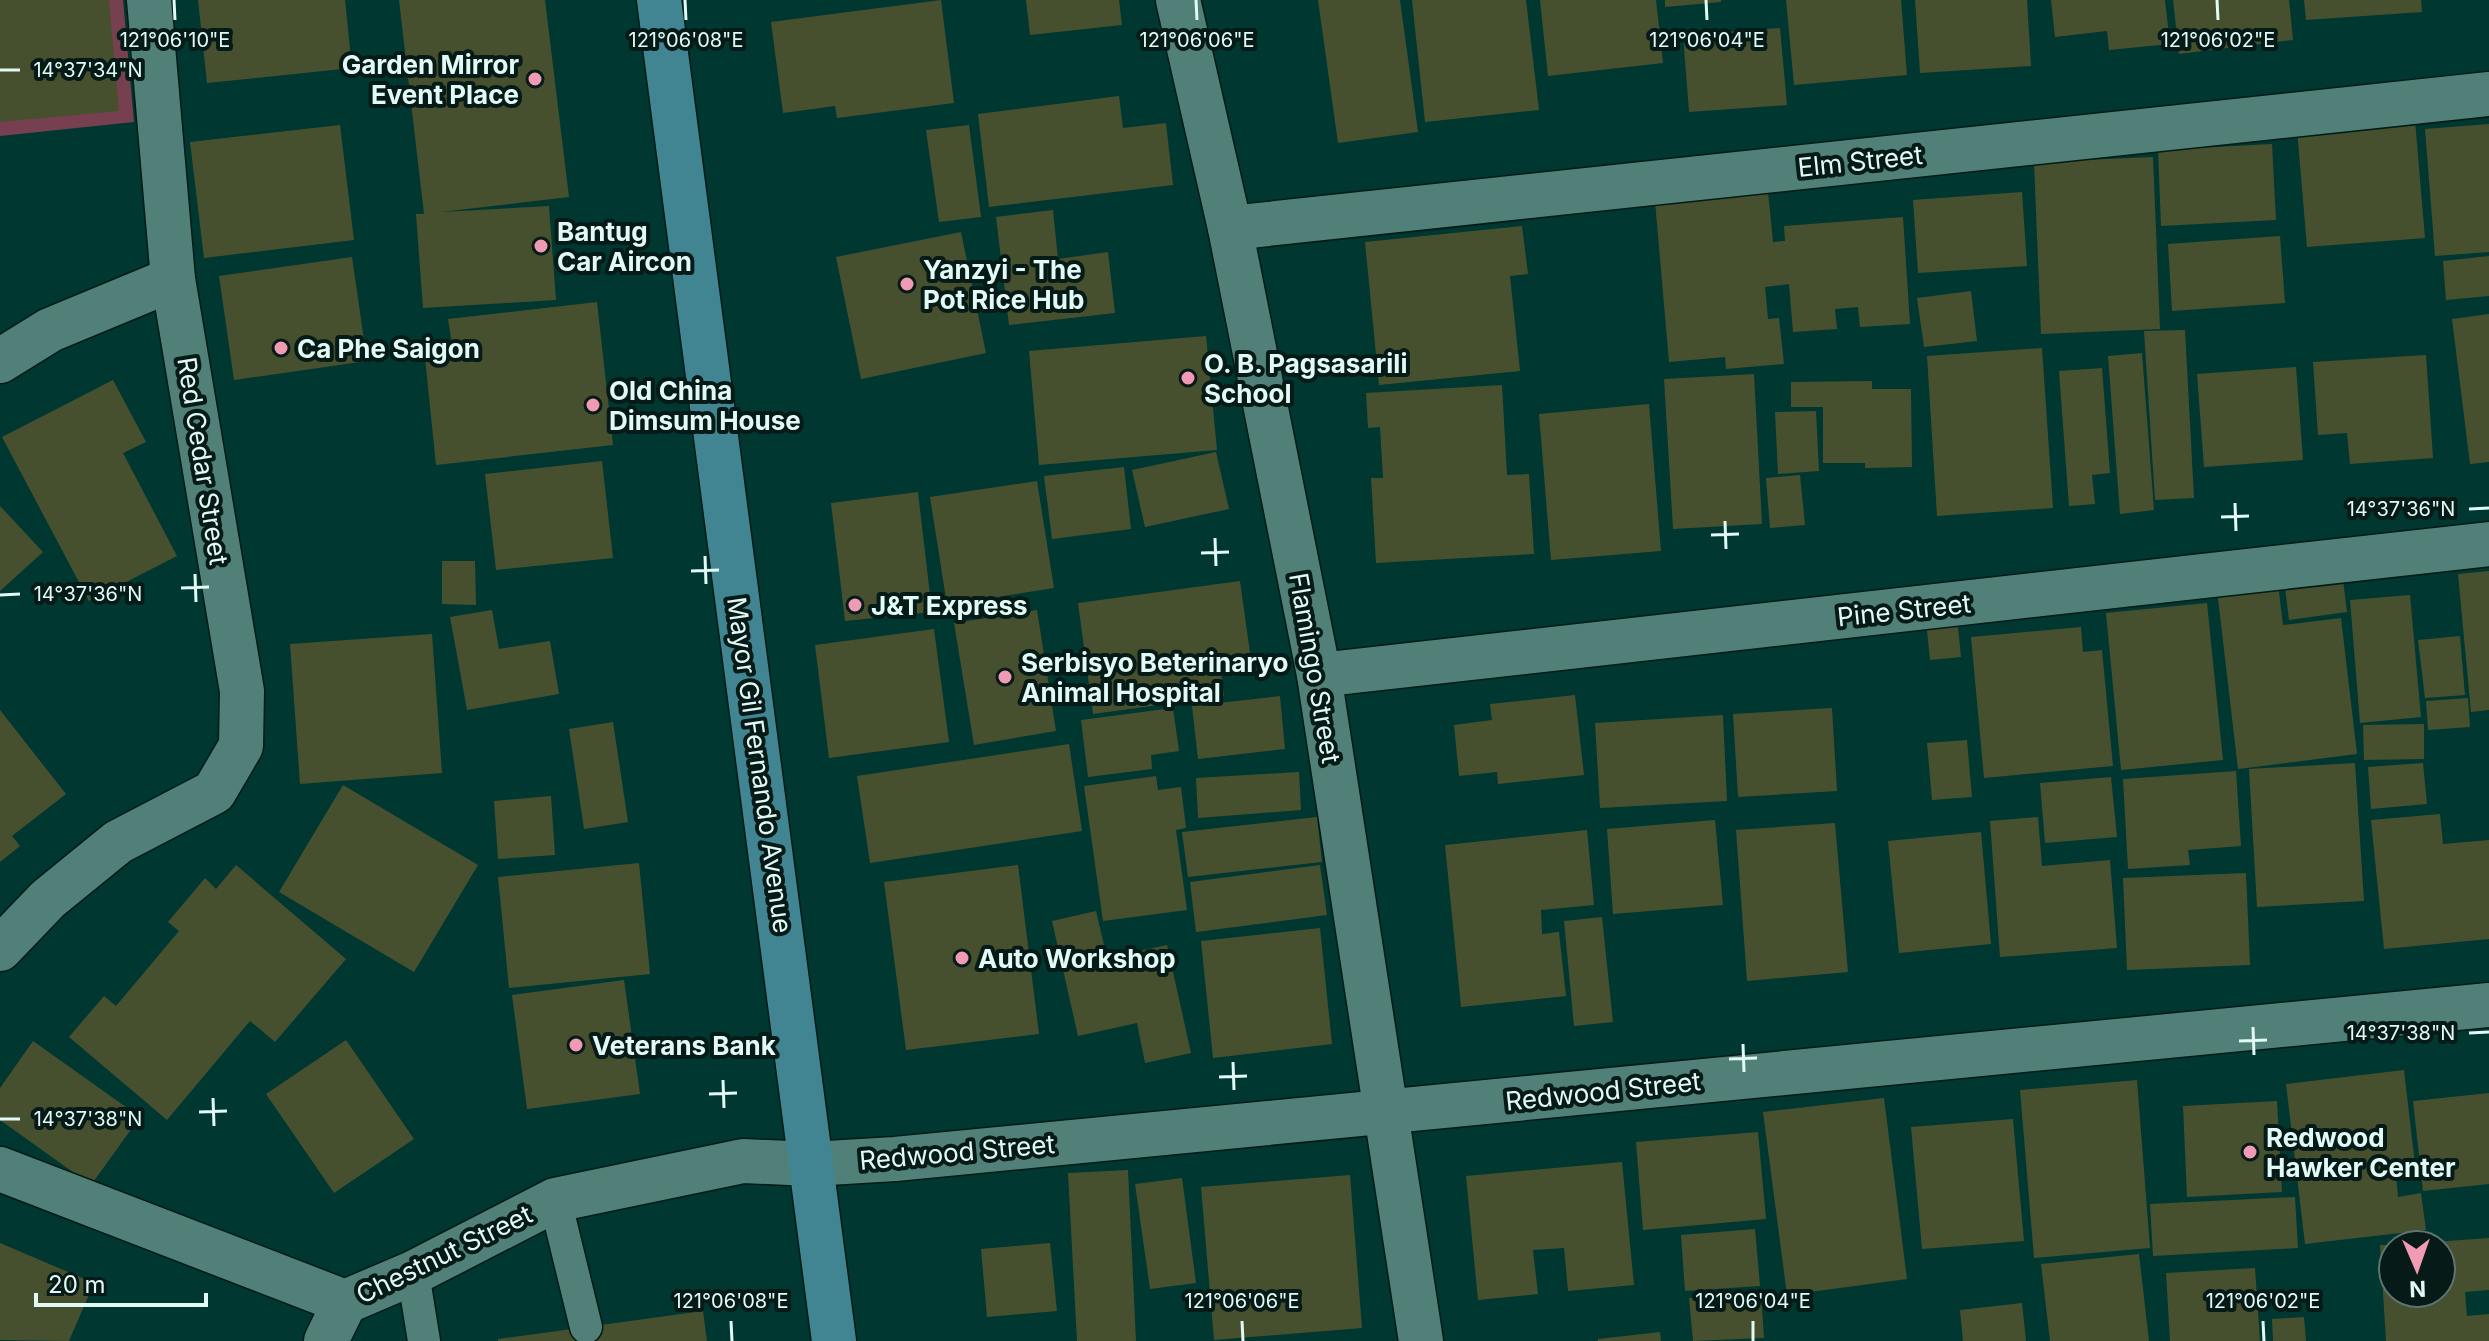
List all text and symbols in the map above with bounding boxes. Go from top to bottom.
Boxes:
text: 121°06'10"E [120,28,230,52]
text: 121°06'08"E [629,28,743,52]
text: 121°06'06"E [1140,28,1254,52]
text: 121°06'04"E [1649,28,1765,52]
text: 121°06'02"E [2161,28,2275,52]
place label: Garden Mirror Event Place [342,49,519,110]
text: 14°37'34"N [33,58,143,82]
marker: Garden Mirror Event Place [526,70,544,88]
street label: Elm Street [1796,139,1924,183]
place label: Bantug Car Aircon [557,216,692,277]
marker: Bantug Car Aircon [532,237,550,255]
place label: Yanzyi - The Pot Rice Hub [923,254,1084,315]
marker: Yanzyi - The Pot Rice Hub [898,275,916,293]
place label: Ca Phe Saigon [297,333,480,364]
marker: Ca Phe Saigon [272,339,290,357]
place label: O. B. Pagsasarili School [1204,348,1407,409]
street label: Red Cedar Street [171,355,235,567]
marker: O. B. Pagsasarili School [1179,369,1197,387]
place label: Old China Dimsum House [609,375,801,436]
marker: Old China Dimsum House [584,396,602,414]
text: 14°37'36"N [2347,497,2455,521]
street label: Flamingo Street [1283,570,1347,766]
text: 14°37'36"N [34,582,142,606]
street label: Pine Street [1836,588,1972,632]
place label: J&T Express [871,590,1028,621]
street label: Mayor Gil Fernando Avenue [721,595,799,935]
marker: J&T Express [846,596,864,614]
place label: Serbisyo Beterinaryo Animal Hospital [1021,647,1288,708]
marker: Serbisyo Beterinaryo Animal Hospital [996,668,1014,686]
place label: Auto Workshop [978,943,1176,974]
marker: Auto Workshop [953,949,971,967]
text: 14°37'38"N [2347,1021,2455,1045]
place label: Veterans Bank [592,1030,776,1061]
marker: Veterans Bank [567,1036,585,1054]
street label: Redwood Street [1504,1065,1702,1117]
text: 14°37'38"N [34,1107,142,1131]
place label: Redwood Hawker Center [2266,1122,2456,1183]
street label: Redwood Street [858,1128,1056,1176]
marker: Redwood Hawker Center [2241,1143,2259,1161]
street label: Chestnut Street [351,1198,537,1310]
north arrow [2377,1229,2457,1309]
scale bar [36,1257,206,1307]
text: 20 m [48,1270,106,1299]
text: N [2409,1276,2427,1302]
text: 121°06'08"E [674,1289,788,1313]
text: 121°06'06"E [1185,1289,1299,1313]
text: 121°06'04"E [1695,1289,1811,1313]
text: 121°06'02"E [2206,1289,2320,1313]

